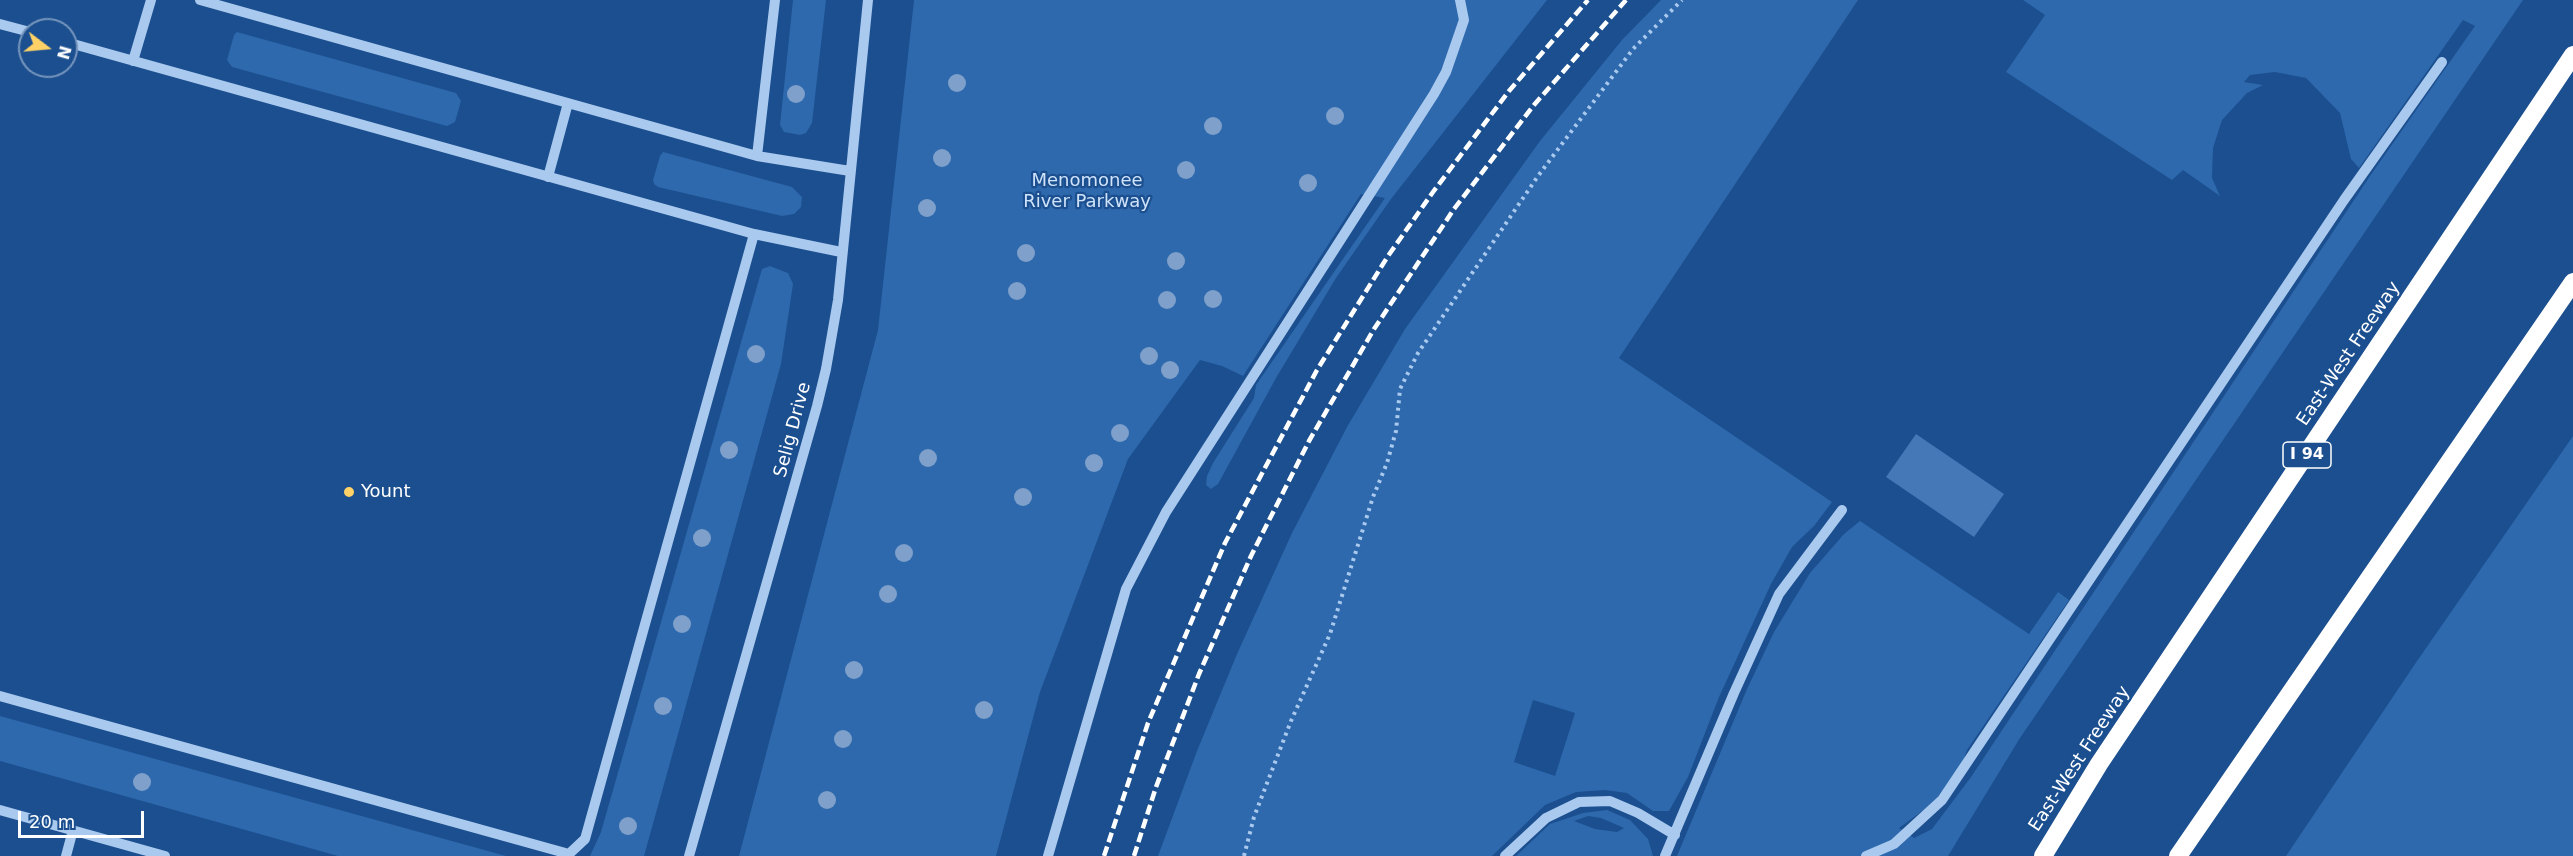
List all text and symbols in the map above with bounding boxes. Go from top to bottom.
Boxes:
north arrow [18,18,78,78]
text: N [53,43,75,62]
park label: Menomonee River Parkway [1023,170,1151,213]
street label: East-West Freeway [2293,278,2405,430]
street label: Selig Drive [770,380,816,480]
road number: I 94 [2283,442,2331,468]
place label: Yount [361,481,410,503]
marker: Yount [342,485,356,499]
street label: East-West Freeway [2025,682,2135,836]
scale bar [21,799,147,837]
text: 20 m [29,811,75,832]

